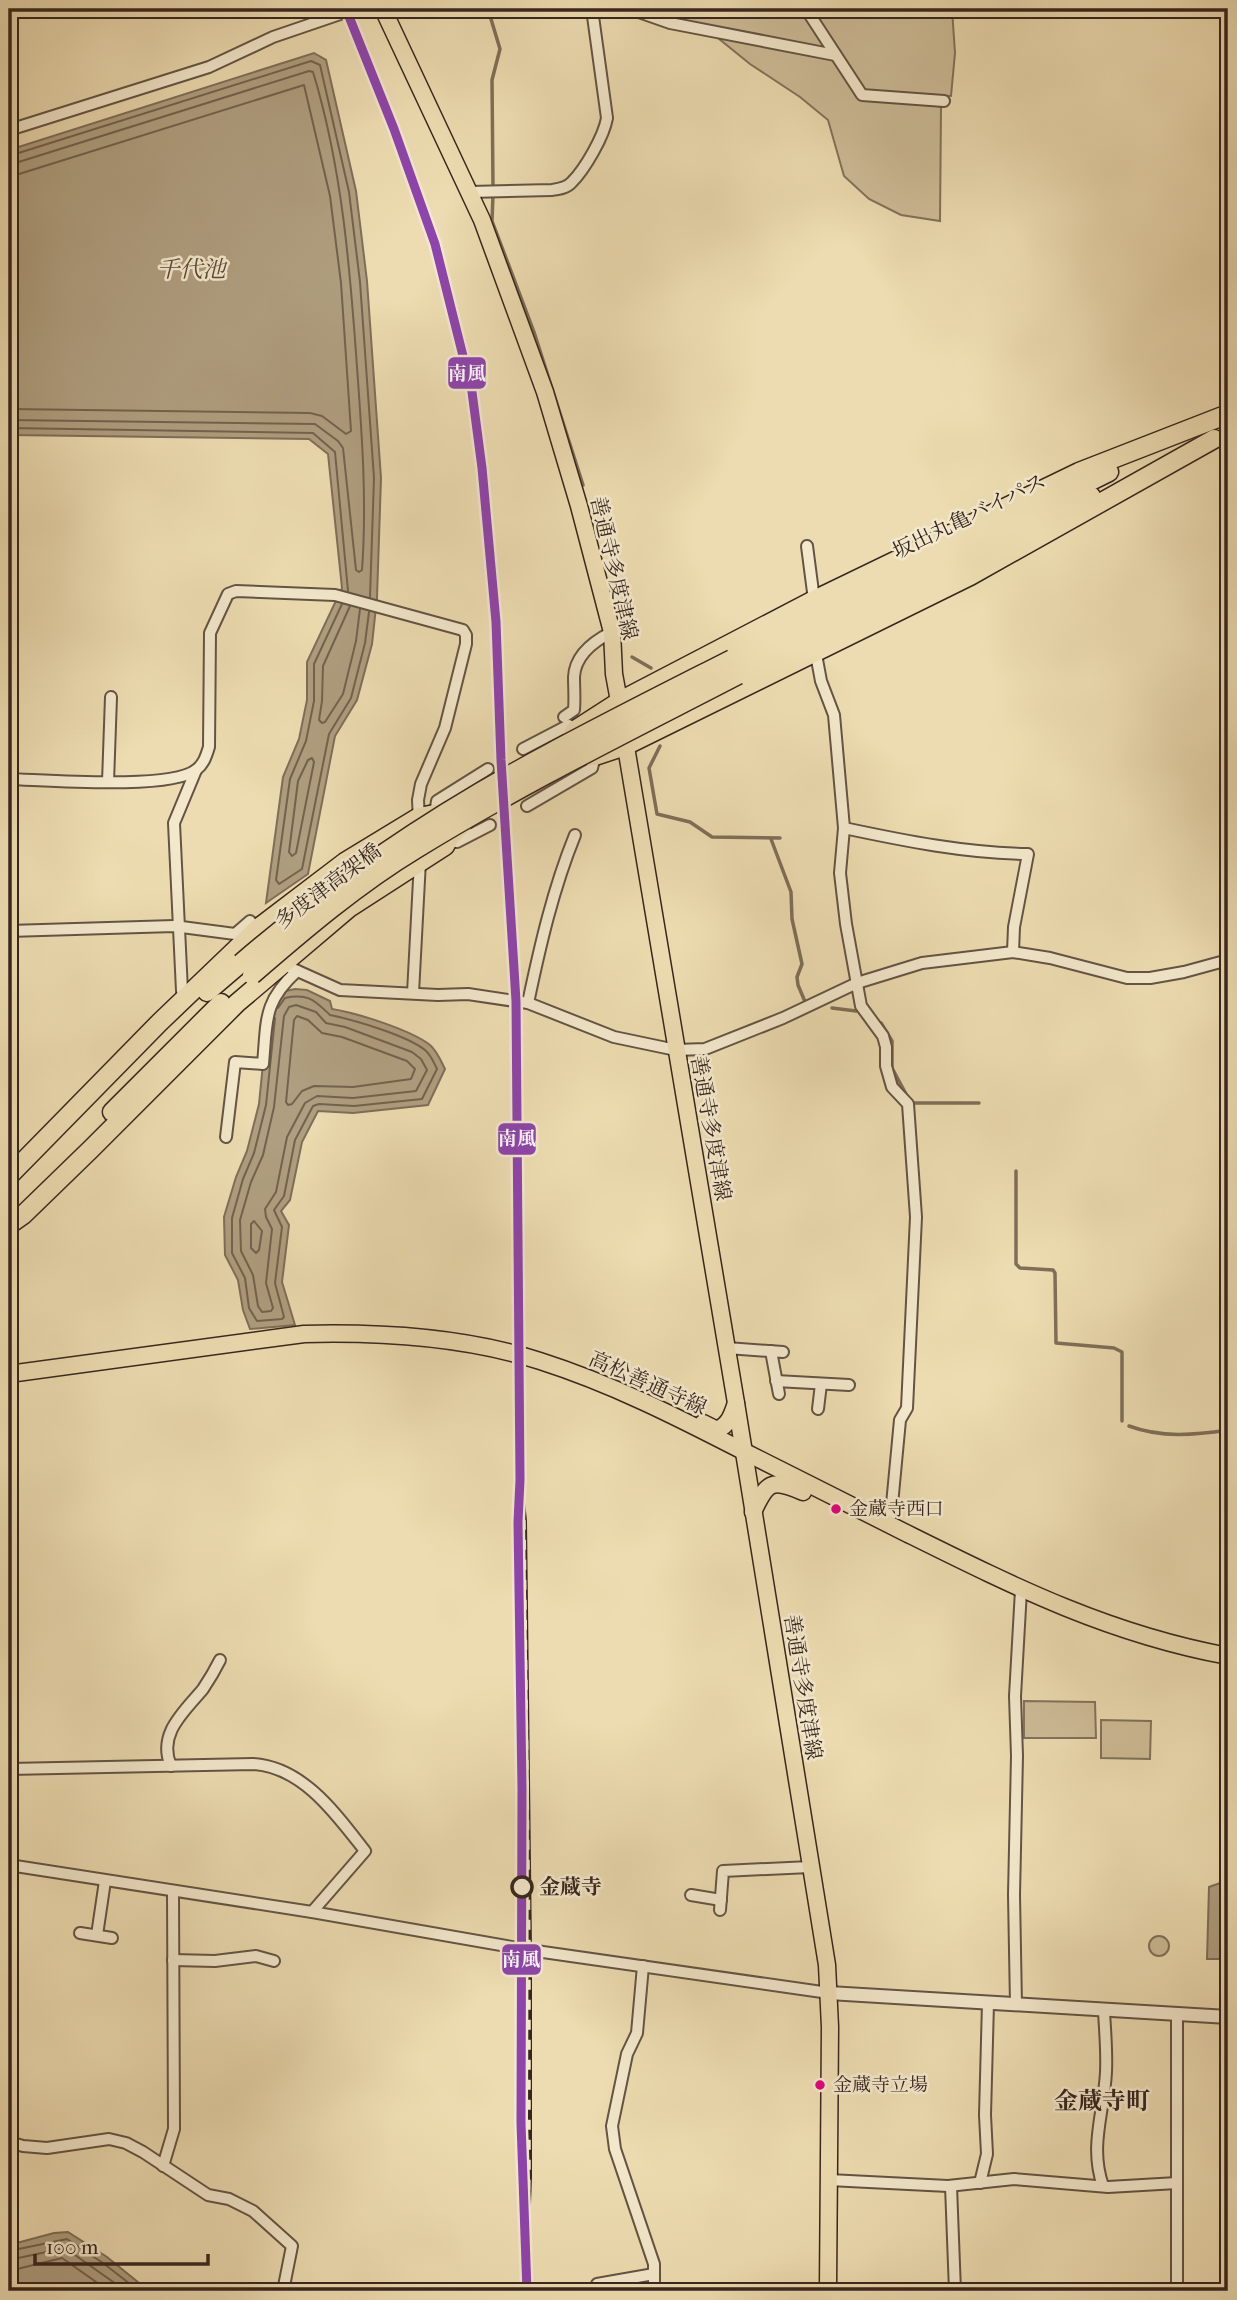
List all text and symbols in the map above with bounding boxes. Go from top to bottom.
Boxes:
water label: 千代池 [157,256,229,283]
line badge: 南風 [447,356,487,390]
text: 南風 [448,363,486,385]
street label: 坂出丸亀バイパス [888,468,1050,564]
street label: 善通寺多度津線 [586,494,642,642]
street label: 多度津高架橋 [270,839,386,933]
street label: 善通寺多度津線 [686,1054,736,1202]
line badge: 南風 [497,1122,537,1156]
text: 南風 [498,1128,536,1150]
street label: 高松善通寺線 [586,1346,710,1420]
place label: 金蔵寺西口 [849,1498,944,1520]
marker: 金蔵寺西口 [829,1502,843,1516]
street label: 善通寺多度津線 [780,1613,826,1761]
place label: 金蔵寺 [539,1875,602,1899]
marker: 金蔵寺 [511,1876,533,1898]
line badge: 南風 [501,1943,542,1976]
text: 南風 [502,1949,540,1971]
place label: 金蔵寺立場 [833,2074,928,2096]
marker: 金蔵寺立場 [813,2078,827,2092]
district label: 金蔵寺町 [1054,2087,1150,2115]
scale bar [35,2223,208,2267]
text: 100 m [46,2235,99,2259]

